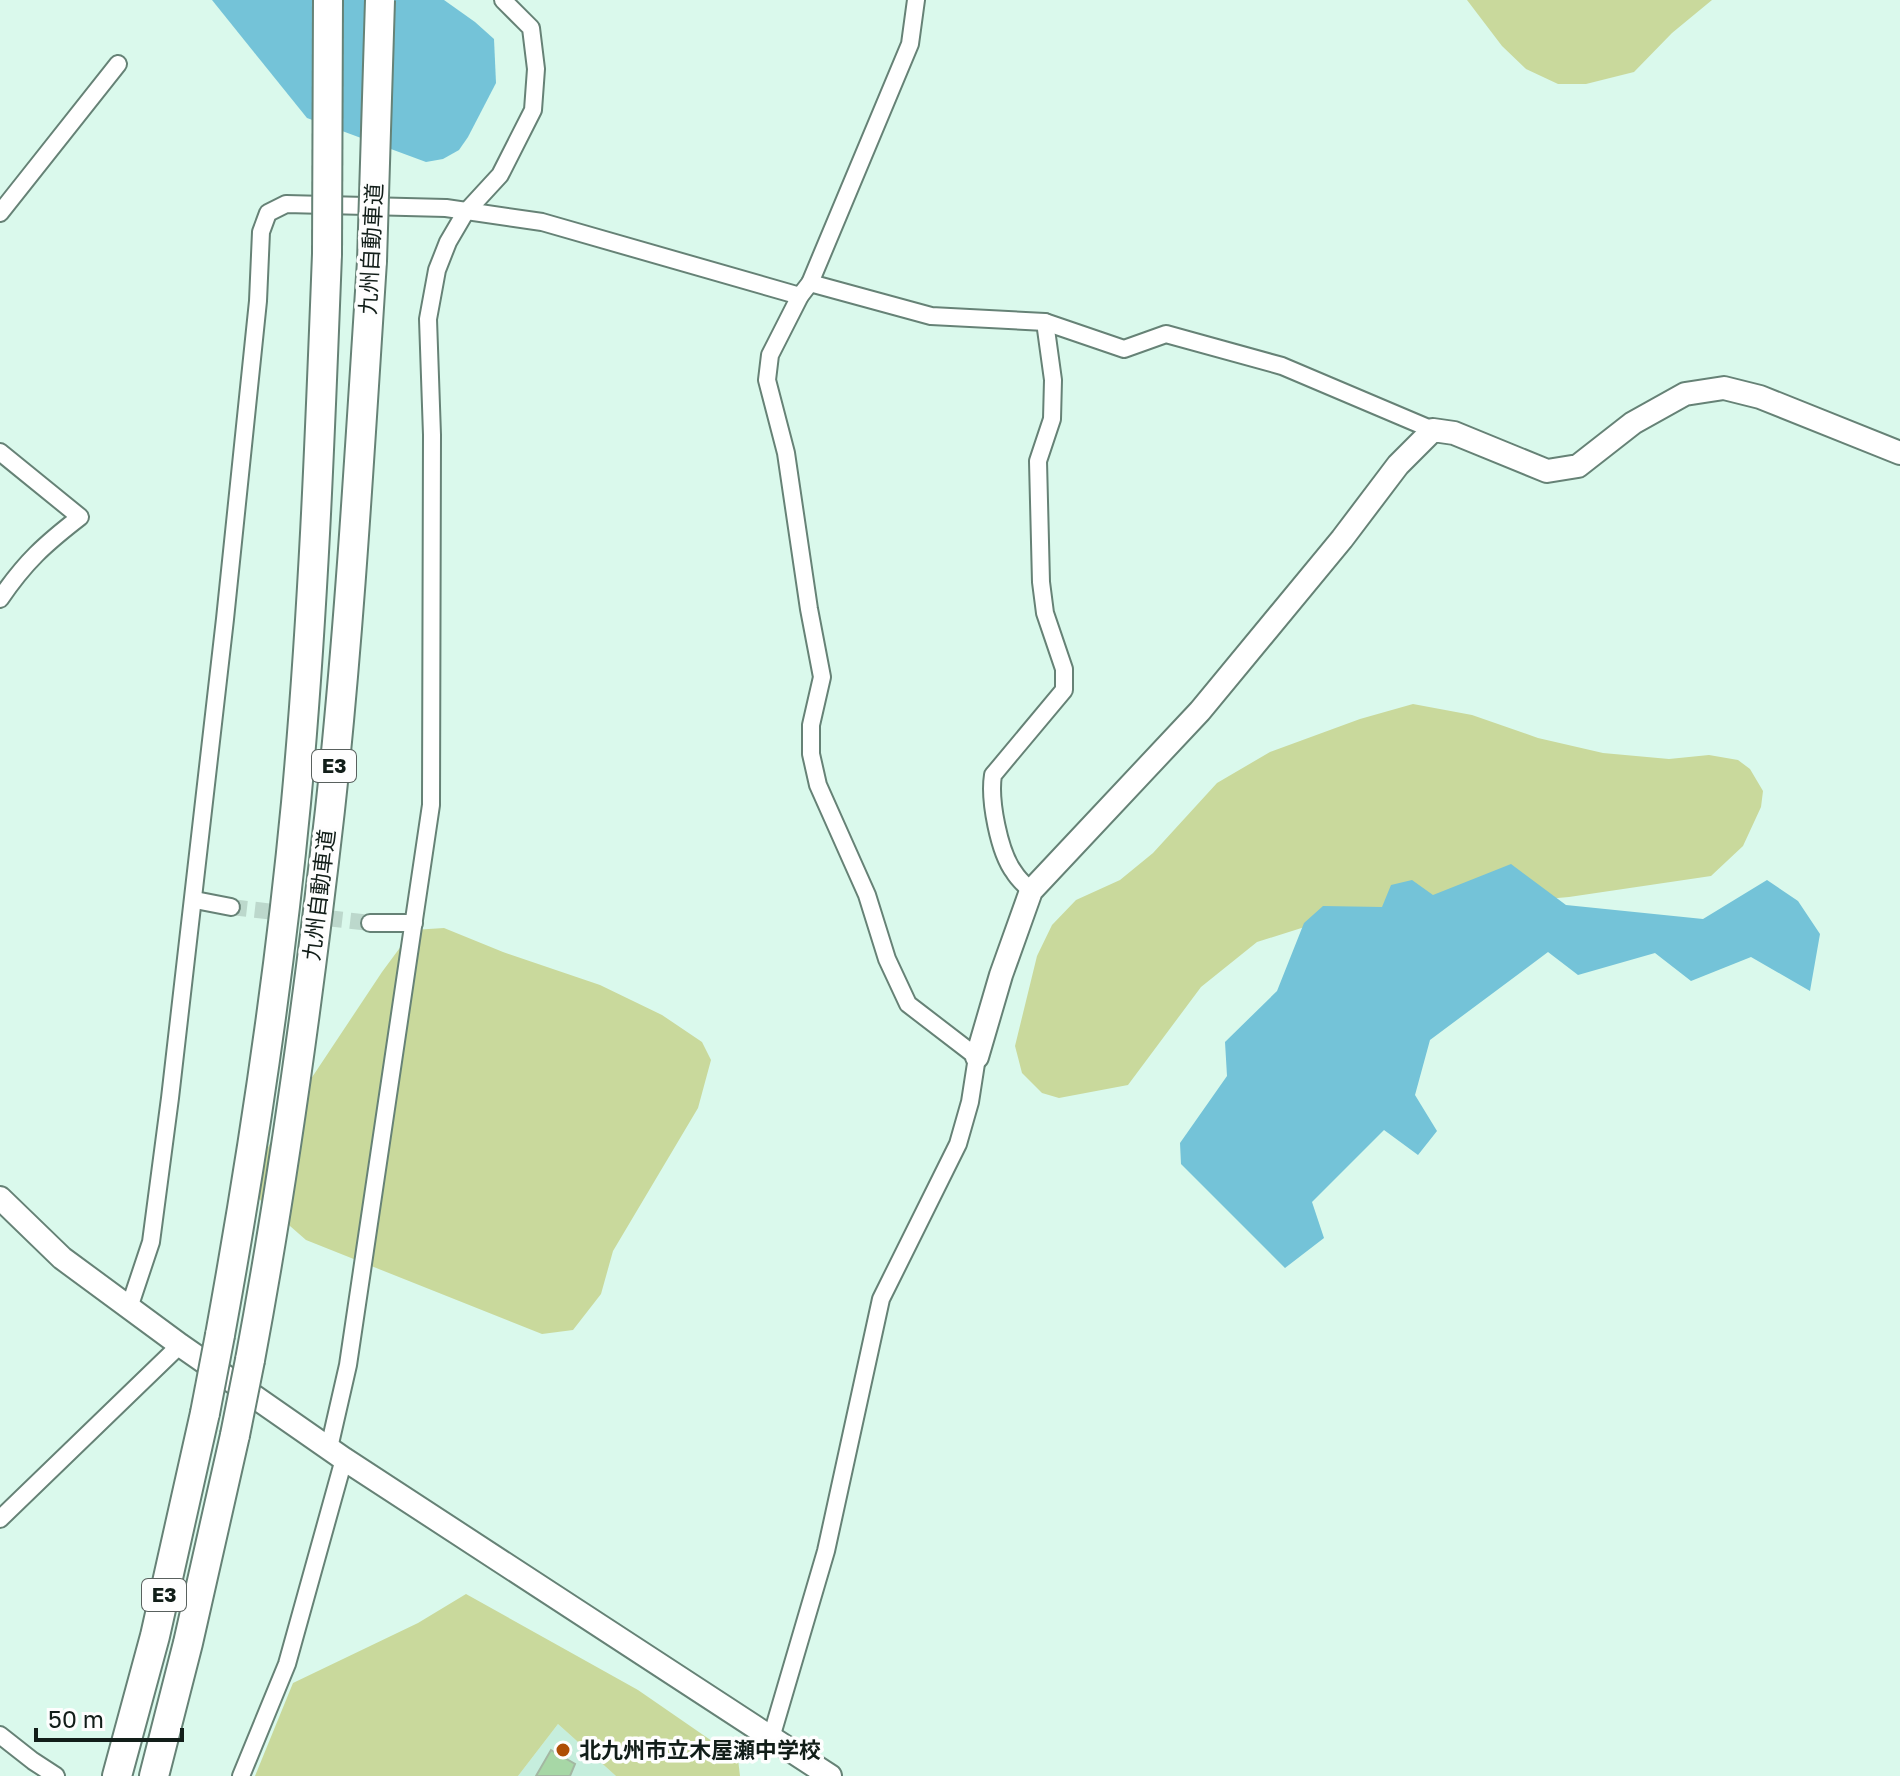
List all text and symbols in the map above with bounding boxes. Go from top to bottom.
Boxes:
street label: 九州自動車道 [354,182,387,316]
road number: E3 [312,750,356,782]
street label: 九州自動車道 [297,828,340,962]
road number: E3 [142,1579,186,1611]
scale bar [36,1692,182,1742]
text: 50 m [48,1704,104,1733]
place label: 北九州市立木屋瀬中学校 [579,1736,821,1763]
marker: 北九州市立木屋瀬中学校 [554,1741,572,1759]

